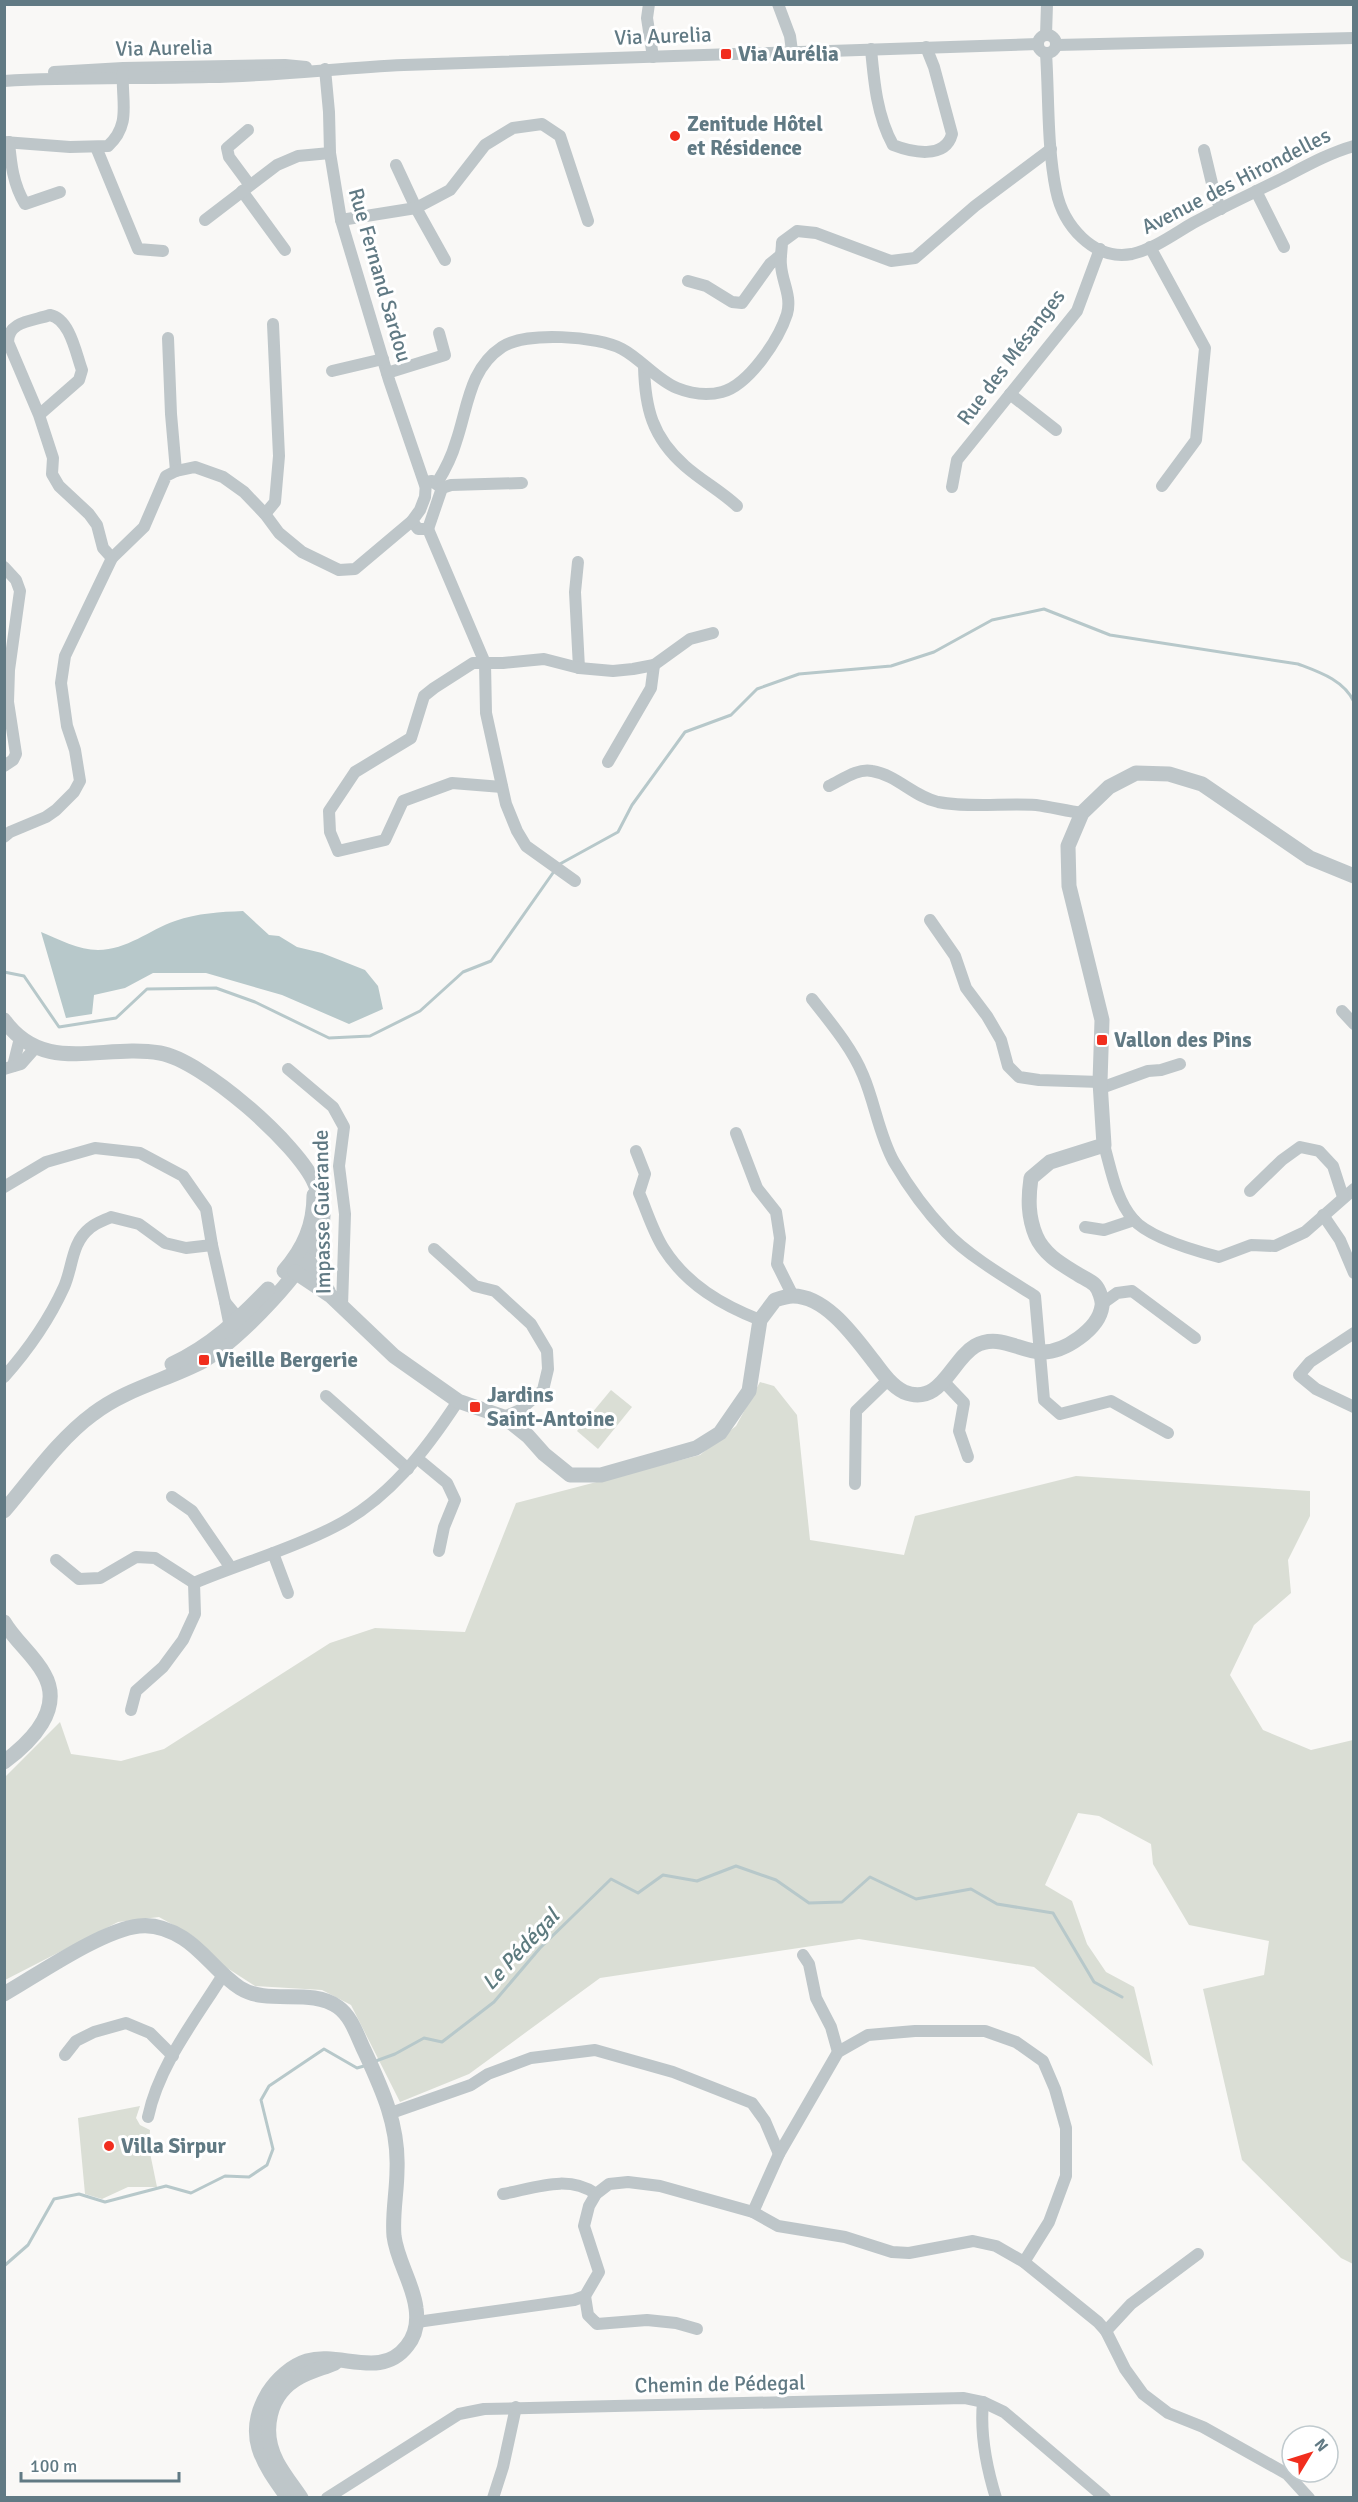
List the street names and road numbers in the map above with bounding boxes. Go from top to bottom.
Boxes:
street label: Via Aurelia [614,21,712,51]
street label: Via Aurelia [115,34,213,62]
street label: Avenue des Hirondelles [1137,122,1335,240]
street label: Rue Fernand Sardou [343,185,417,365]
street label: Rue des Mésanges [951,284,1071,430]
street label: Impasse Guérande [308,1129,336,1295]
street label: Chemin de Pédegal [634,2370,806,2398]

